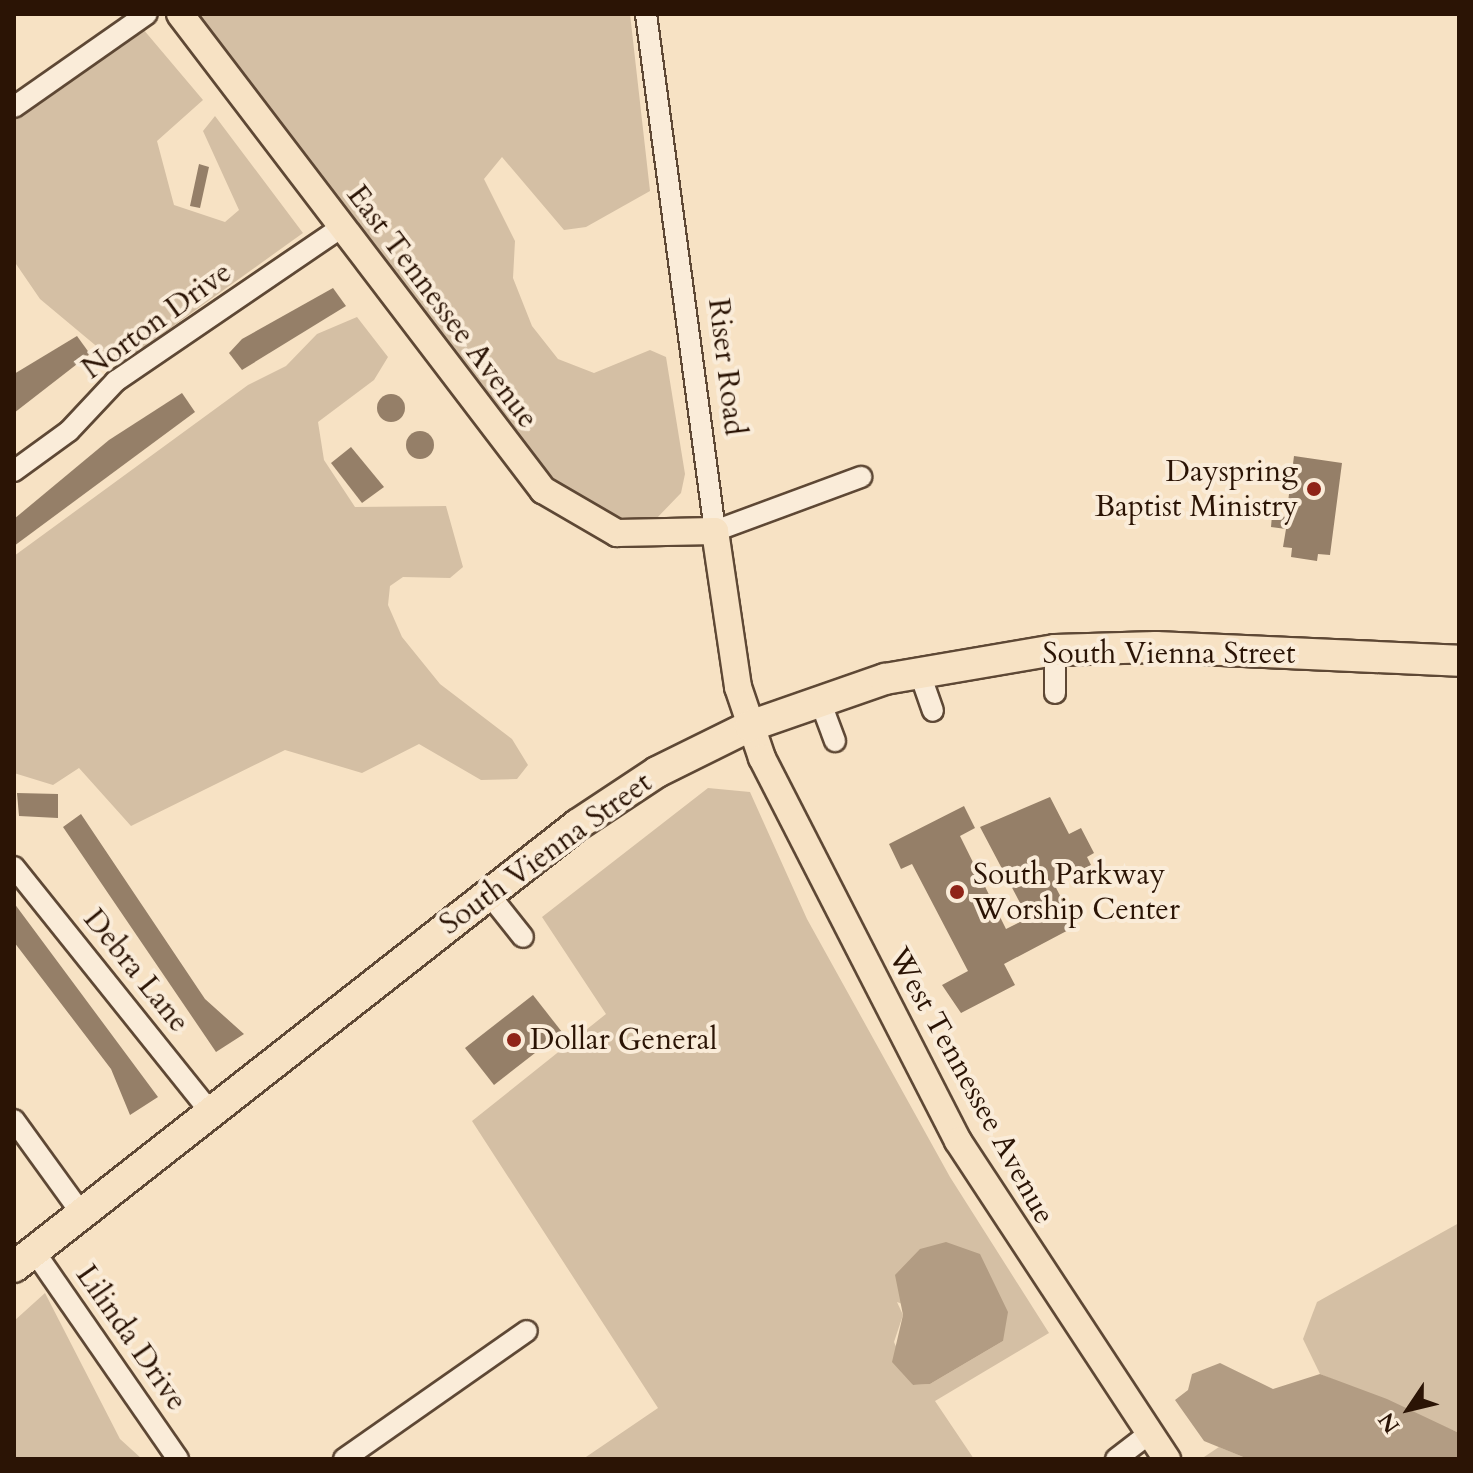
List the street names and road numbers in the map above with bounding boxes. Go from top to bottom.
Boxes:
street label: East Tennessee Avenue [339,178,545,436]
street label: Norton Drive [75,255,239,387]
street label: Riser Road [700,296,752,438]
street label: South Vienna Street [1042,636,1296,672]
street label: South Vienna Street [433,765,659,943]
street label: Debra Lane [75,902,197,1040]
street label: West Tennessee Avenue [880,942,1062,1230]
street label: Lilinda Drive [68,1258,194,1418]

